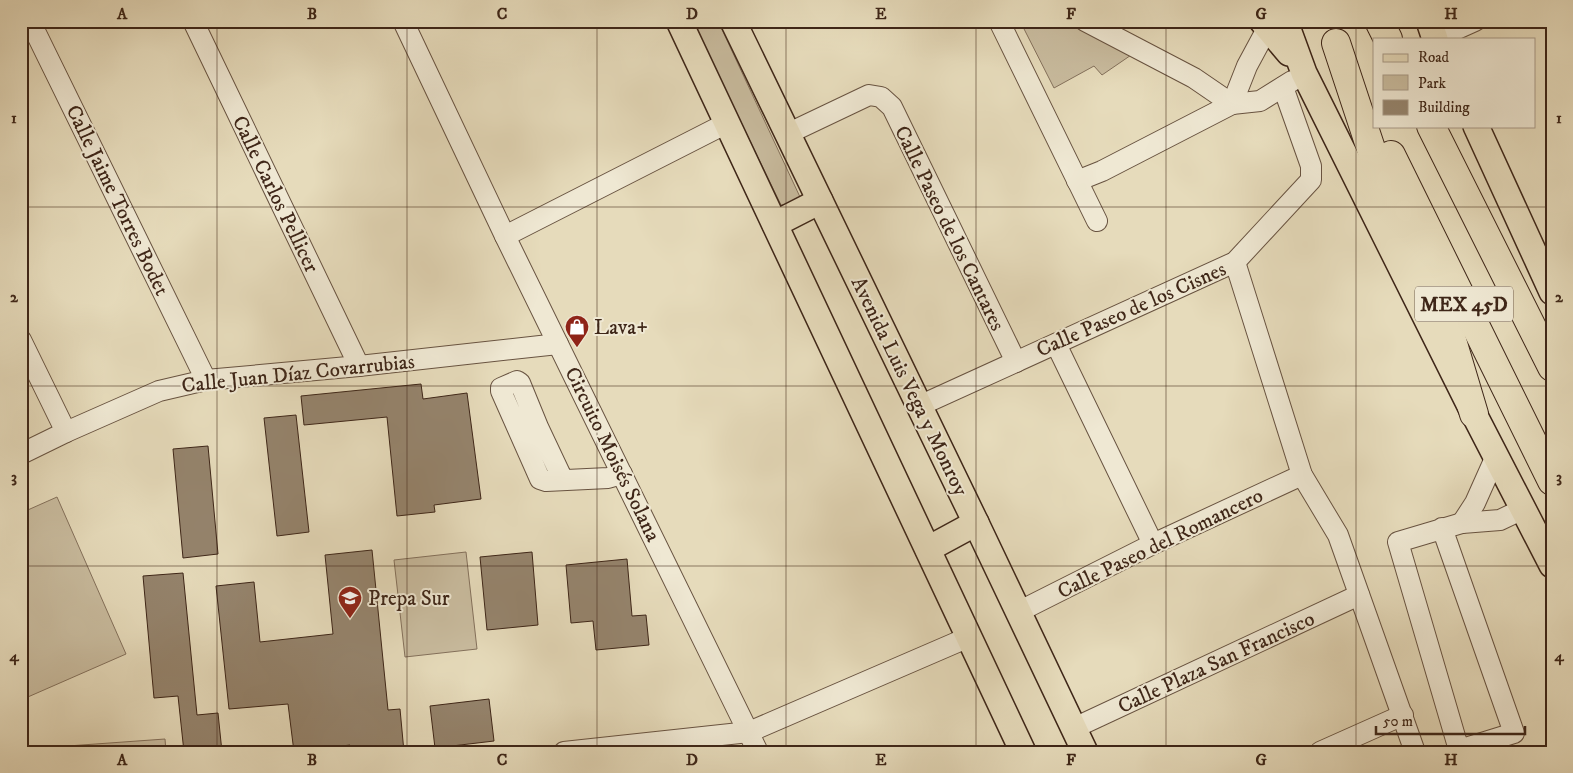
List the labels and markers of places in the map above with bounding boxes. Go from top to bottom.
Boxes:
shop icon: Lava+ [564,314,590,348]
place label: Lava+ [594,315,648,341]
school or university icon: Prepa Sur [337,585,363,619]
place label: Prepa Sur [368,586,450,612]

